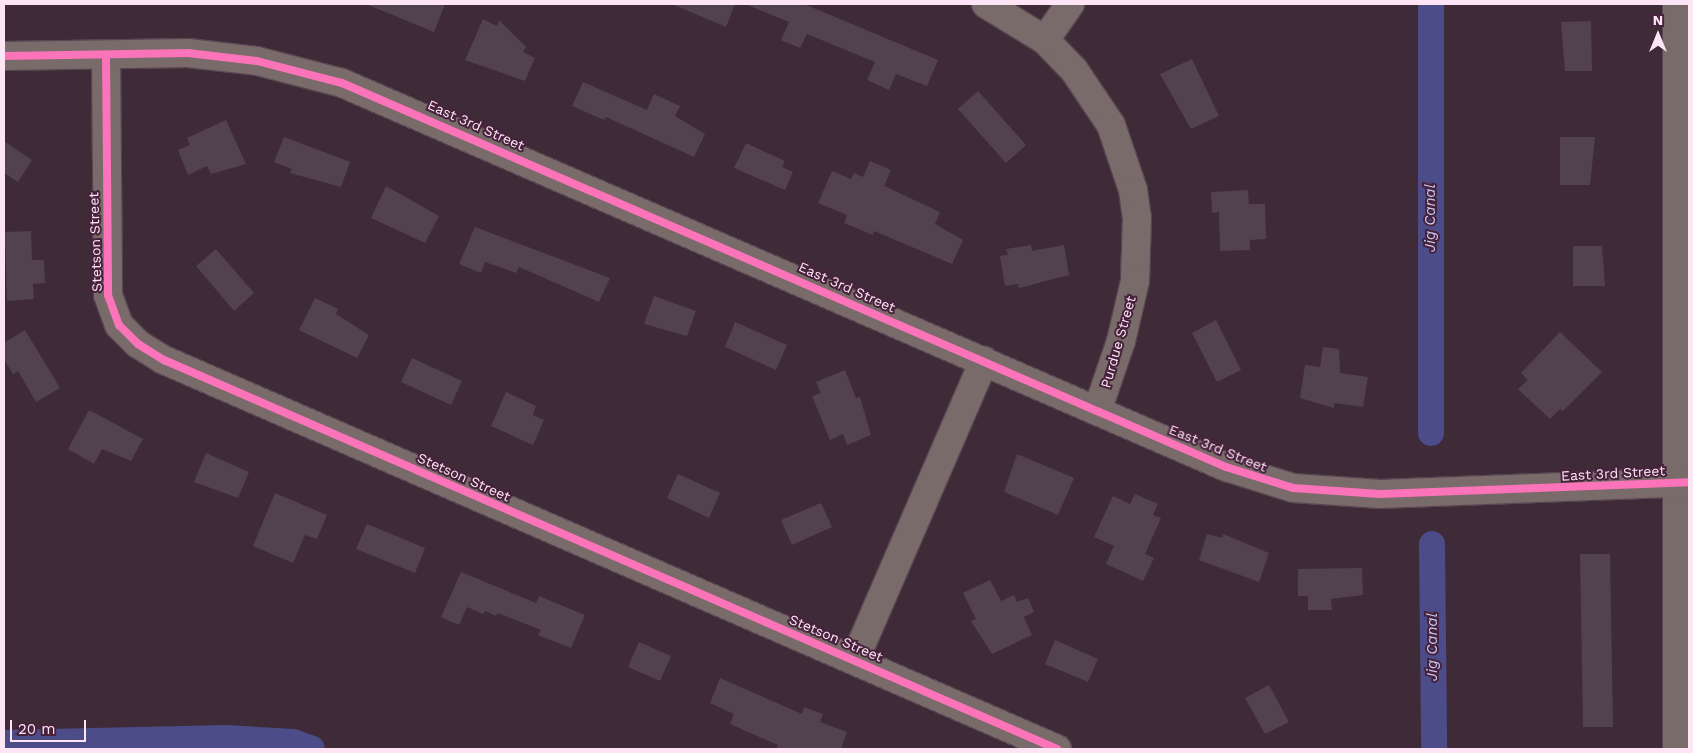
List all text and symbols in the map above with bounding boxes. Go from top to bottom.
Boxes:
north arrow [1633,10,1683,60]
text: N [1653,12,1663,28]
street label: East 3rd Street [425,96,527,154]
water label: Jig Canal [1422,184,1440,252]
street label: Stetson Street [85,192,105,292]
street label: East 3rd Street [796,258,898,316]
street label: Purdue Street [1097,294,1139,390]
street label: East 3rd Street [1167,421,1269,475]
street label: Stetson Street [415,449,513,505]
street label: East 3rd Street [1561,462,1665,484]
street label: Stetson Street [787,611,885,665]
water label: Jig Canal [1424,613,1442,681]
scale bar [12,710,89,742]
text: 20 m [18,720,56,738]

